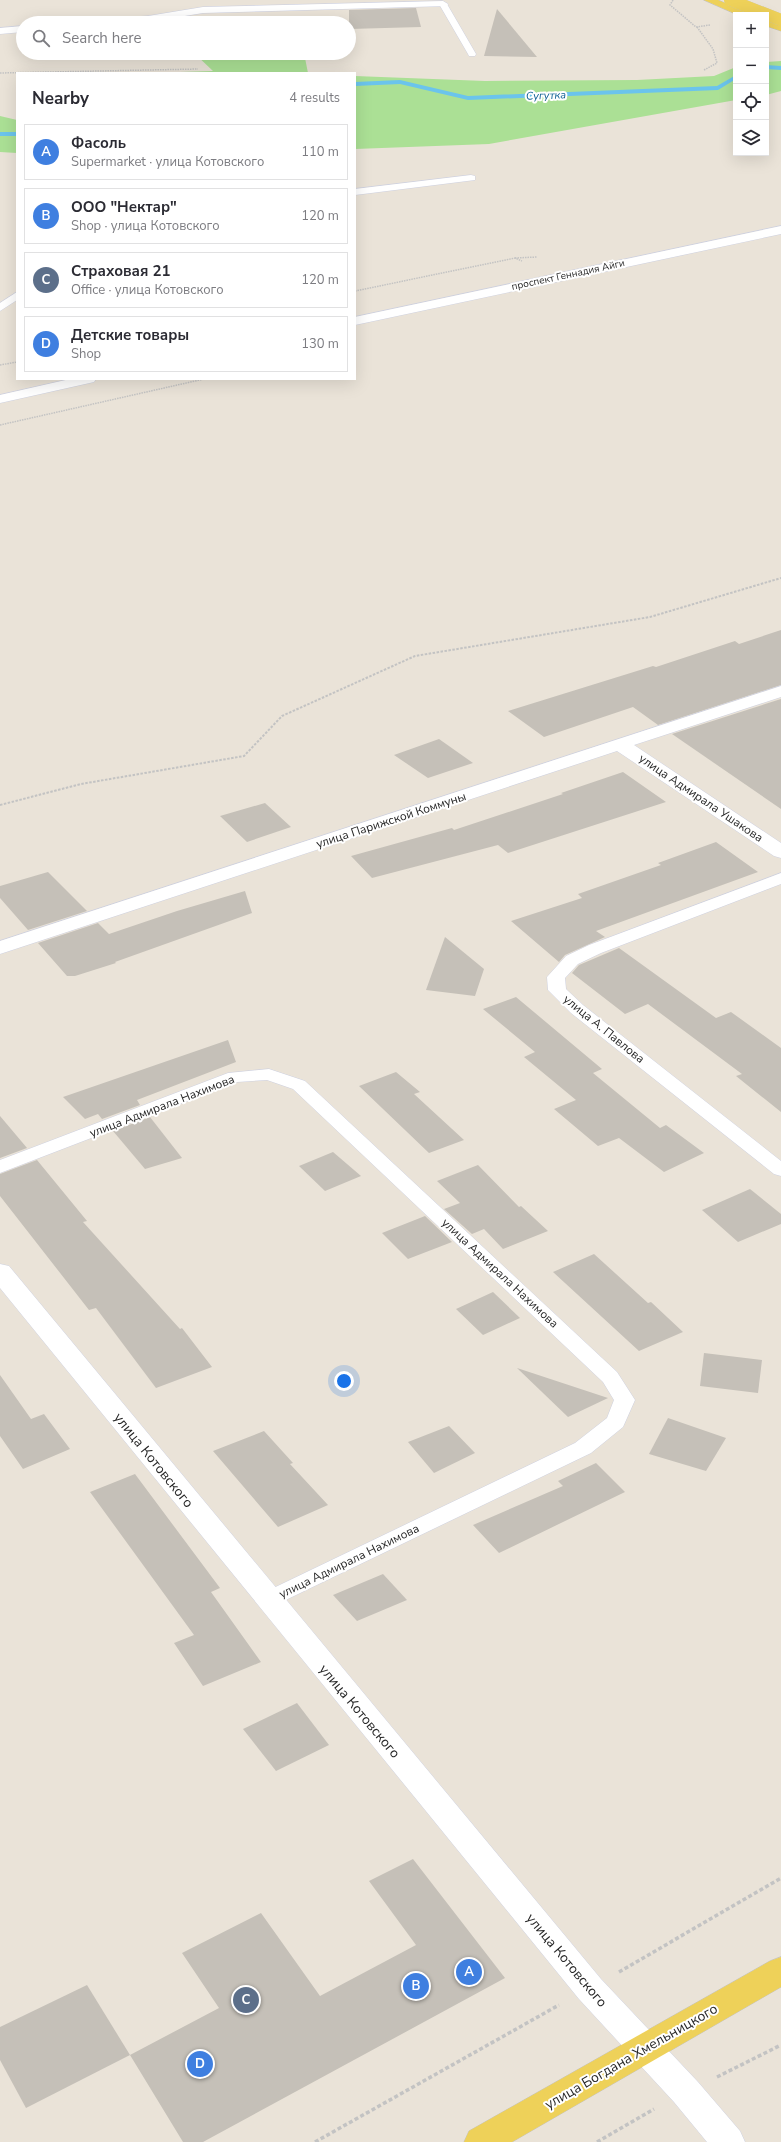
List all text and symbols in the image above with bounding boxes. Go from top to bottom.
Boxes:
map controls [733,12,769,156]
button: + [733,12,769,48]
search box [16,16,356,60]
icon: search [30,27,52,49]
text: Search here [62,28,142,48]
button: − [733,48,769,84]
button: locate [733,84,769,120]
text: Nearby [32,87,89,110]
water label: Сугутка [526,87,566,104]
text: 4 results [289,89,340,107]
button: layers [733,120,769,156]
text: Фасоль [71,133,126,153]
text: A [41,143,51,161]
text: 110 m [301,143,339,161]
text: Supermarket · улица Котовского [71,153,264,171]
text: ООО "Нектар" [71,197,177,217]
text: B [42,207,50,225]
text: 120 m [301,207,339,225]
text: Shop · улица Котовского [71,217,220,235]
street label: проспект Геннадия Айги [510,256,626,294]
text: Страховая 21 [71,261,170,281]
text: C [42,271,50,289]
text: 120 m [301,271,339,289]
text: Office · улица Котовского [71,281,224,299]
text: Детские товары [71,325,189,345]
text: D [41,335,51,353]
text: 130 m [301,335,339,353]
text: Shop [71,345,101,363]
street label: улица Адмирала Ушакова [636,750,766,846]
street label: улица Парижской Коммуны [314,788,468,852]
street label: улица А. Павлова [560,991,648,1067]
street label: улица Адмирала Нахимова [87,1071,237,1141]
street label: улица Адмирала Нахимова [438,1215,562,1331]
your location [334,1371,354,1391]
street label: улица Котовского [109,1409,198,1512]
street label: улица Адмирала Нахимова [276,1520,422,1602]
street label: улица Котовского [315,1660,405,1762]
street label: улица Котовского [522,1909,612,2011]
pin: A [456,1957,482,1987]
pin: B [403,1971,429,2001]
pin: C [233,1985,259,2015]
street label: улица Богдана Хмельницкого [541,1999,721,2114]
pin: D [187,2049,213,2079]

